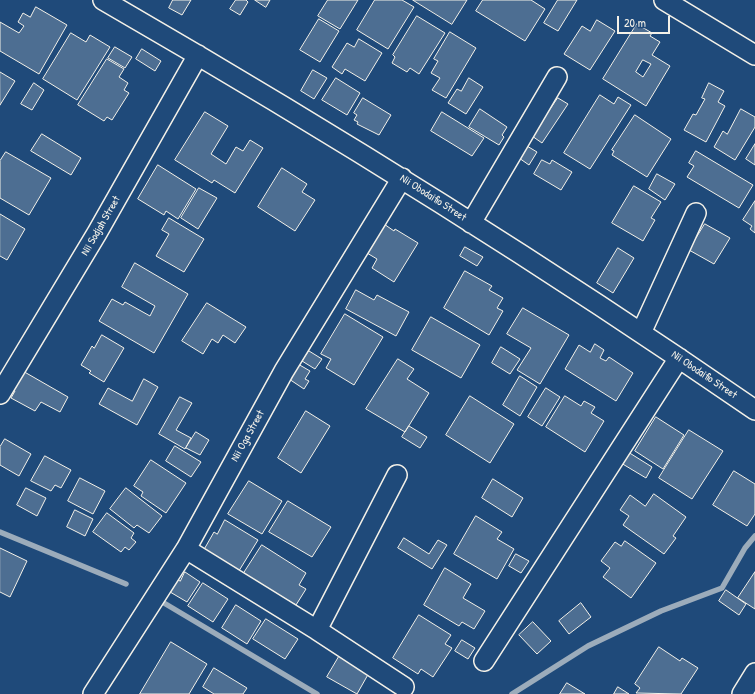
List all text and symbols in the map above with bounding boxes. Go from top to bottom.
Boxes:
scale bar [619,8,672,34]
text: 20 m [624,14,646,31]
street label: Nii Obodaifio Street [397,172,469,224]
street label: Nii Sodjah Street [79,194,123,258]
street label: Nii Obodaifio Street [669,348,739,402]
street label: Nii Oga Street [228,408,268,464]

